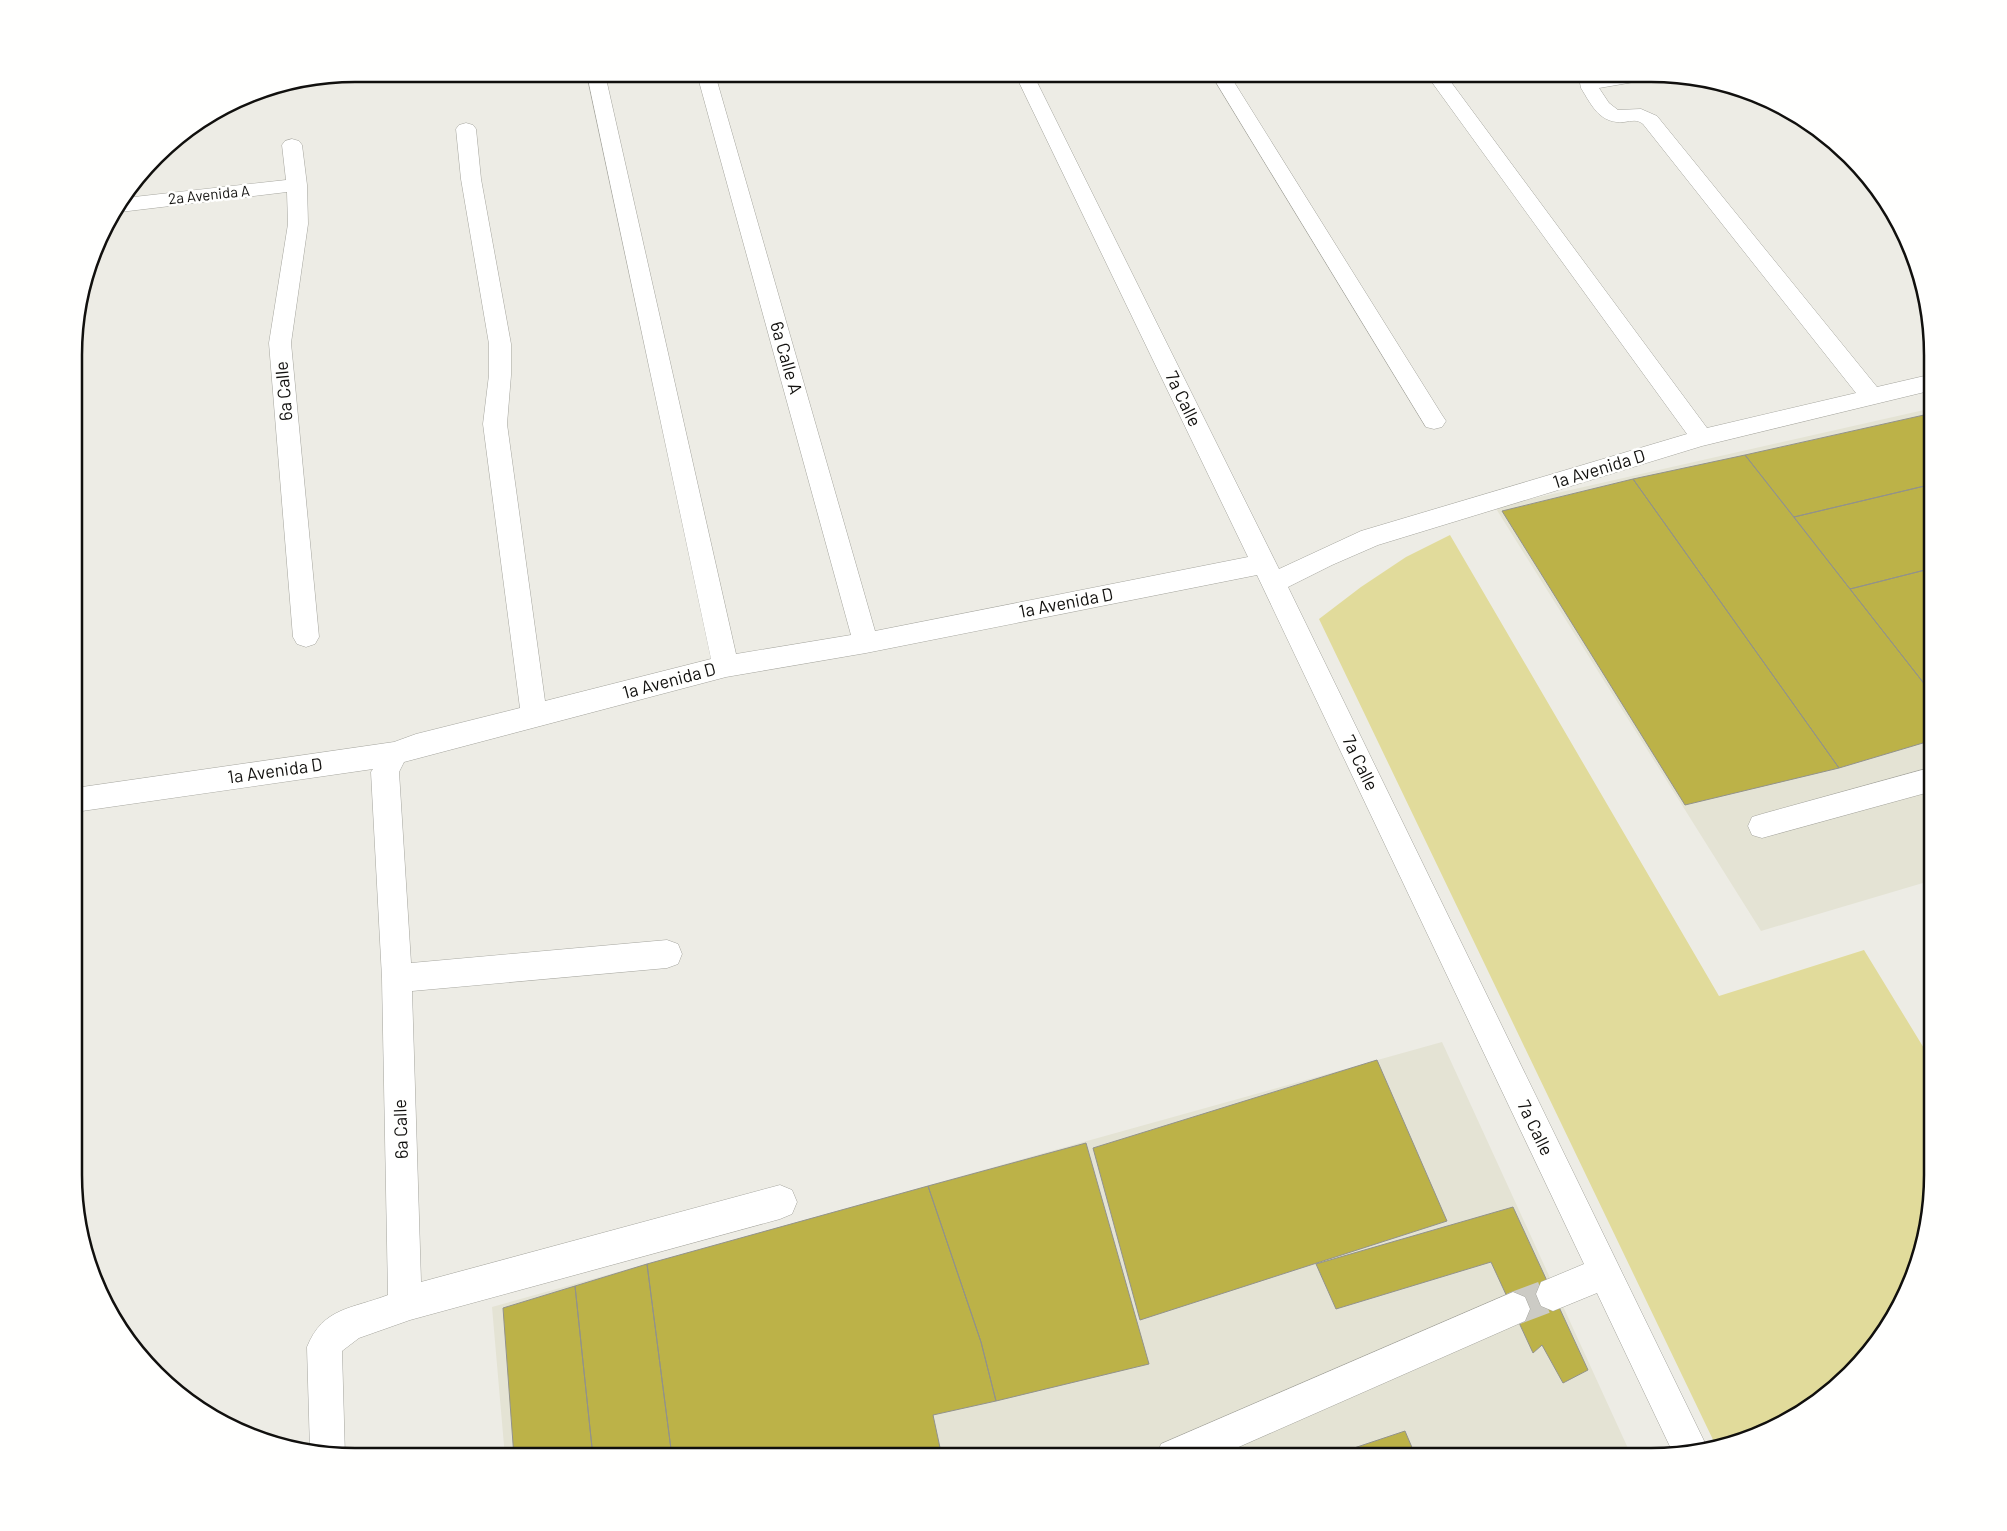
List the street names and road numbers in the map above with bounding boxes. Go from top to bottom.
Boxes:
street label: 2a Avenida A [167,181,251,207]
street label: 6a Calle A [766,319,808,397]
street label: 6a Calle [269,360,297,422]
street label: 7a Calle [1161,367,1207,430]
street label: 1a Avenida D [1550,444,1648,493]
street label: 1a Avenida D [1017,582,1115,622]
street label: 1a Avenida D [620,657,718,703]
street label: 7a Calle [1338,731,1384,794]
street label: 1a Avenida D [226,752,324,788]
street label: 7a Calle [1513,1096,1559,1159]
street label: 6a Calle [388,1099,412,1159]

